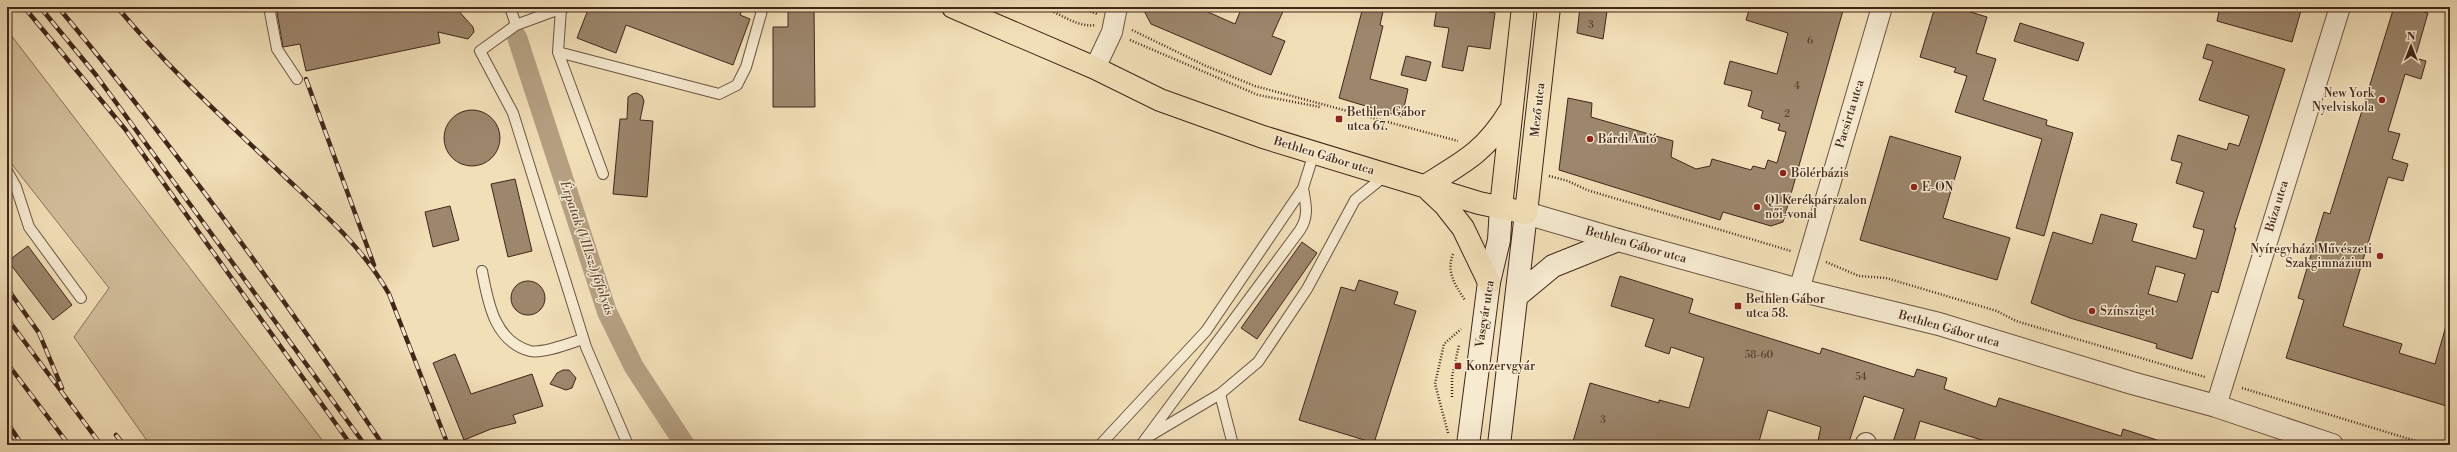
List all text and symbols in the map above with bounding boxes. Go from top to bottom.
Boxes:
house number: 3 [1588,19,1594,31]
north arrow [2391,26,2431,66]
text: N [2407,30,2416,44]
house number: 6 [1807,35,1813,47]
street label: Pacsirta utca [1833,77,1868,150]
house number: 4 [1794,80,1800,92]
street label: Mező utca [1528,81,1548,138]
place label: New York Nyelviskola [2312,86,2375,115]
marker: New York Nyelviskola [2377,95,2387,105]
place label: Bethlen Gábor utca 67. [1346,105,1426,134]
house number: 2 [1784,108,1790,120]
marker: Bethlen Gábor utca 67. [1334,114,1344,124]
place label: Bárdi Autó [1597,132,1657,147]
street label: Bethlen Gábor utca [1271,133,1377,179]
marker: Bárdi Autó [1585,134,1595,144]
place label: Bölérbázis [1790,166,1849,181]
marker: Bölérbázis [1778,168,1788,178]
water label: Érpatak (VIII.sz.) főfolyás [556,177,618,317]
street label: Búza utca [2262,178,2292,234]
place label: E-ON [1922,180,1954,195]
marker: E-ON [1909,182,1919,192]
place label: Q1 Kerékpárszalon női-vonal [1765,193,1867,222]
marker: Q1 Kerékpárszalon női-vonal [1752,202,1762,212]
street label: Bethlen Gábor utca [1583,223,1689,267]
place label: Nyíregyházi Művészeti Szakgimnázium [2250,242,2372,271]
marker: Nyíregyházi Művészeti Szakgimnázium [2375,251,2385,261]
street label: Vasgyár utca [1472,278,1498,350]
place label: Bethlen Gábor utca 58. [1745,292,1825,321]
marker: Bethlen Gábor utca 58. [1733,301,1743,311]
place label: Színsziget [2100,304,2156,319]
marker: Színsziget [2087,306,2097,316]
street label: Bethlen Gábor utca [1896,307,2002,351]
house number: 58-60 [1745,349,1774,361]
place label: Konzervgyár [1466,359,1535,374]
marker: Konzervgyár [1453,361,1463,371]
house number: 54 [1855,371,1867,383]
house number: 3 [1600,414,1606,426]

